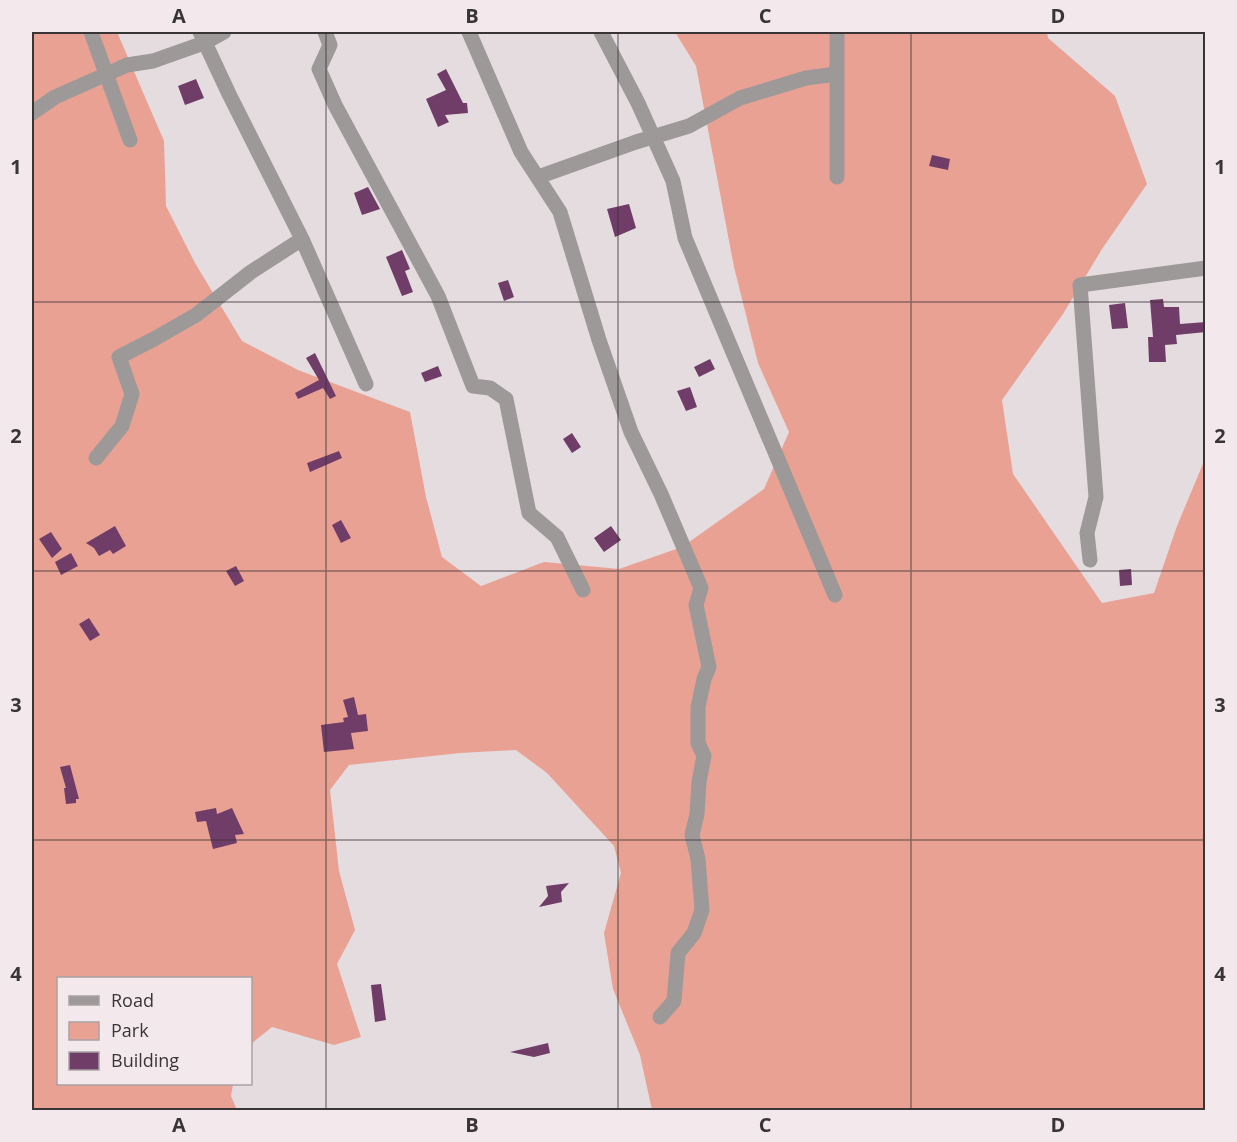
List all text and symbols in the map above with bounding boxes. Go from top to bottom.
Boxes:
text: A [172,2,186,29]
text: B [465,2,479,29]
text: C [759,2,772,29]
text: D [1051,2,1065,29]
text: 1 [10,153,22,180]
text: 1 [1214,153,1226,180]
text: 2 [10,422,22,449]
text: 2 [1214,422,1226,449]
text: 3 [10,691,22,718]
text: 3 [1214,691,1226,718]
text: 4 [10,960,22,987]
text: 4 [1214,960,1226,987]
legend [57,977,252,1085]
text: Road [111,988,154,1012]
text: Park [111,1018,149,1042]
text: Building [111,1048,179,1072]
text: A [172,1111,186,1138]
text: B [465,1111,479,1138]
text: C [759,1111,772,1138]
text: D [1051,1111,1065,1138]

